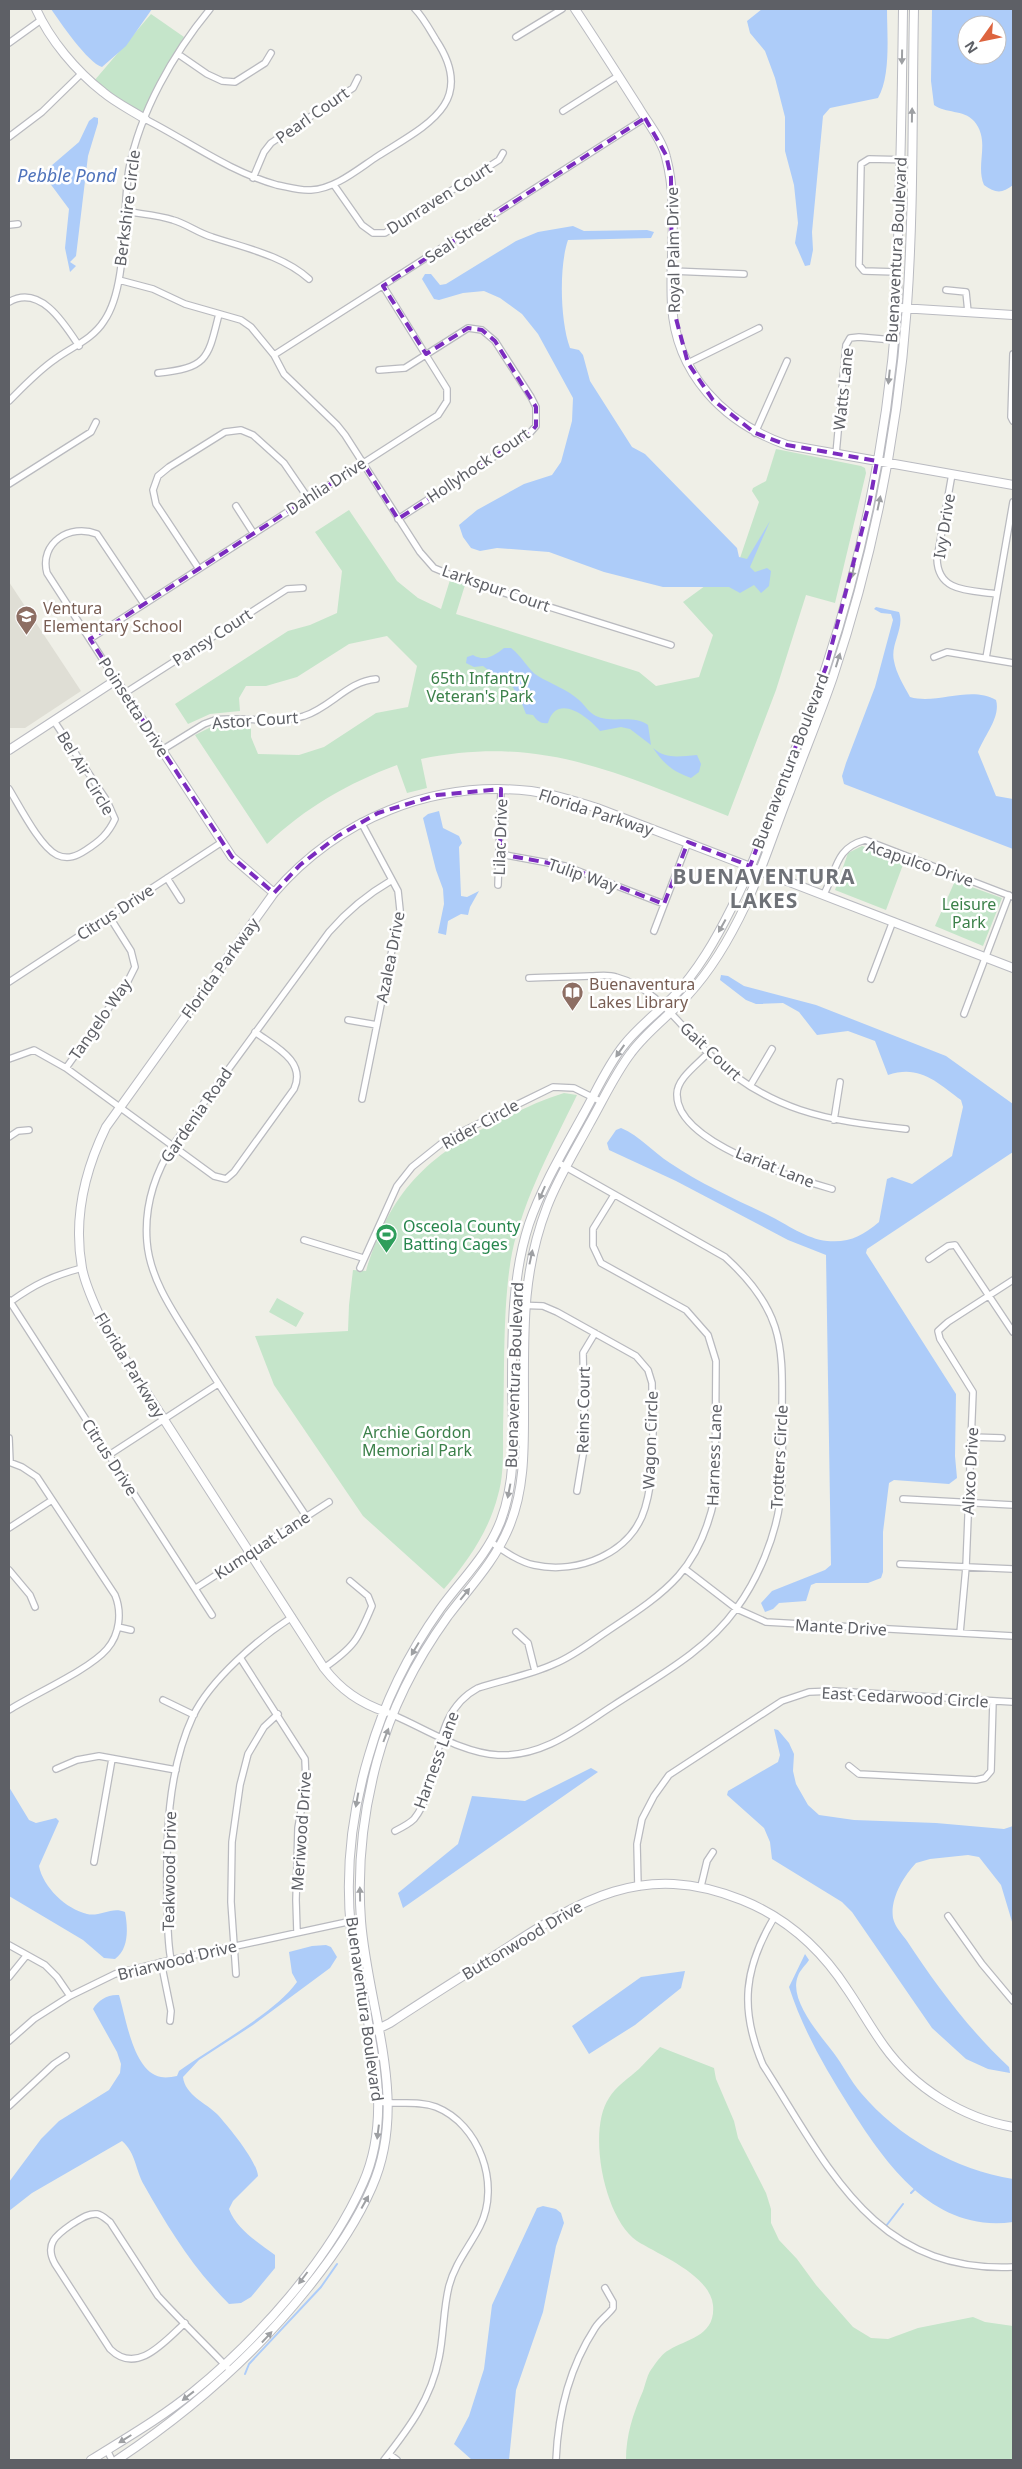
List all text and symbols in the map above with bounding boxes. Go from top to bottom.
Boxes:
north arrow [957,15,1007,65]
text: N [960,37,982,57]
one-way arrow [898,50,906,66]
street label: Pearl Court [271,82,353,148]
one-way arrow [908,107,916,123]
street label: Berkshire Circle [109,149,145,267]
street label: Buenaventura Boulevard [880,156,912,344]
street label: Dunraven Court [382,157,496,239]
water label: Pebble Pond [17,163,117,187]
street label: Royal Palm Drive [661,187,685,313]
street label: Seal Street [421,206,500,268]
street label: Watts Lane [828,346,858,432]
one-way arrow [885,369,893,385]
street label: Hollyhock Court [422,422,534,508]
street label: Dahlia Drive [282,452,370,520]
street label: Ivy Drive [928,492,960,560]
one-way arrow [875,496,883,511]
street label: Larkspur Court [439,559,553,617]
one-way arrow [849,563,857,578]
place label: Ventura Elementary School [43,597,182,637]
street label: Pansy Court [168,603,256,671]
school or university icon: Ventura Elementary School [15,605,39,636]
one-way arrow [834,652,842,667]
street label: Poinsetta Drive [94,653,174,761]
park label: 65th Infantry Veteran's Park [427,667,534,707]
street label: Buenaventura Boulevard [746,670,834,852]
street label: Astor Court [211,706,299,734]
street label: Bel Air Circle [52,727,120,819]
street label: Florida Parkway [536,783,657,841]
street label: Lilac Drive [488,798,512,876]
street label: Acapulco Drive [864,834,976,892]
street label: Tulip Way [545,853,621,897]
district label: BUENAVENTURA LAKES [672,862,856,914]
street label: Citrus Drive [72,879,158,945]
park label: Leisure Park [942,893,996,933]
street label: Azalea Drive [370,909,410,1005]
street label: Florida Parkway [176,913,264,1023]
one-way arrow [718,920,727,933]
street label: Tangelo Way [64,973,137,1064]
place label: Buenaventura Lakes Library [589,973,695,1013]
library icon: Buenaventura Lakes Library [561,981,585,1012]
street label: Gait Court [675,1017,747,1085]
one-way arrow [615,1044,625,1058]
street label: Gardenia Road [155,1063,237,1167]
street label: Rider Circle [437,1094,523,1154]
street label: Lariat Lane [732,1141,818,1193]
one-way arrow [537,1186,545,1200]
place label: Osceola County Batting Cages [403,1215,521,1255]
sports icon: Osceola County Batting Cages [375,1223,399,1254]
one-way arrow [527,1249,535,1264]
street label: Buenaventura Boulevard [500,1282,528,1468]
street label: Florida Parkway [90,1308,171,1423]
street label: Reins Court [571,1366,595,1454]
street label: Wagon Circle [637,1390,663,1490]
street label: Harness Lane [701,1404,727,1506]
street label: Trotters Circle [765,1404,793,1510]
street label: Citrus Drive [77,1414,143,1500]
park label: Archie Gordon Memorial Park [362,1421,472,1461]
street label: Alixco Drive [957,1427,983,1515]
one-way arrow [504,1484,512,1500]
street label: Kumquat Lane [210,1506,314,1584]
one-way arrow [460,1588,471,1601]
street label: Mante Drive [795,1614,887,1640]
one-way arrow [410,1643,419,1656]
street label: East Cedarwood Circle [821,1682,989,1712]
street label: Harness Lane [408,1708,464,1812]
one-way arrow [382,1727,390,1742]
street label: Meriwood Drive [286,1770,316,1892]
one-way arrow [353,1793,361,1809]
street label: Teakwood Drive [157,1811,181,1931]
one-way arrow [356,1886,364,1902]
street label: Buttonwood Drive [458,1895,586,1985]
street label: Buenaventura Boulevard [341,1915,389,2103]
street label: Briarwood Drive [115,1935,239,1985]
one-way arrow [373,2124,381,2140]
one-way arrow [361,2195,369,2210]
one-way arrow [298,2271,308,2285]
one-way arrow [261,2332,273,2344]
one-way arrow [181,2391,195,2401]
one-way arrow [119,2434,132,2444]

